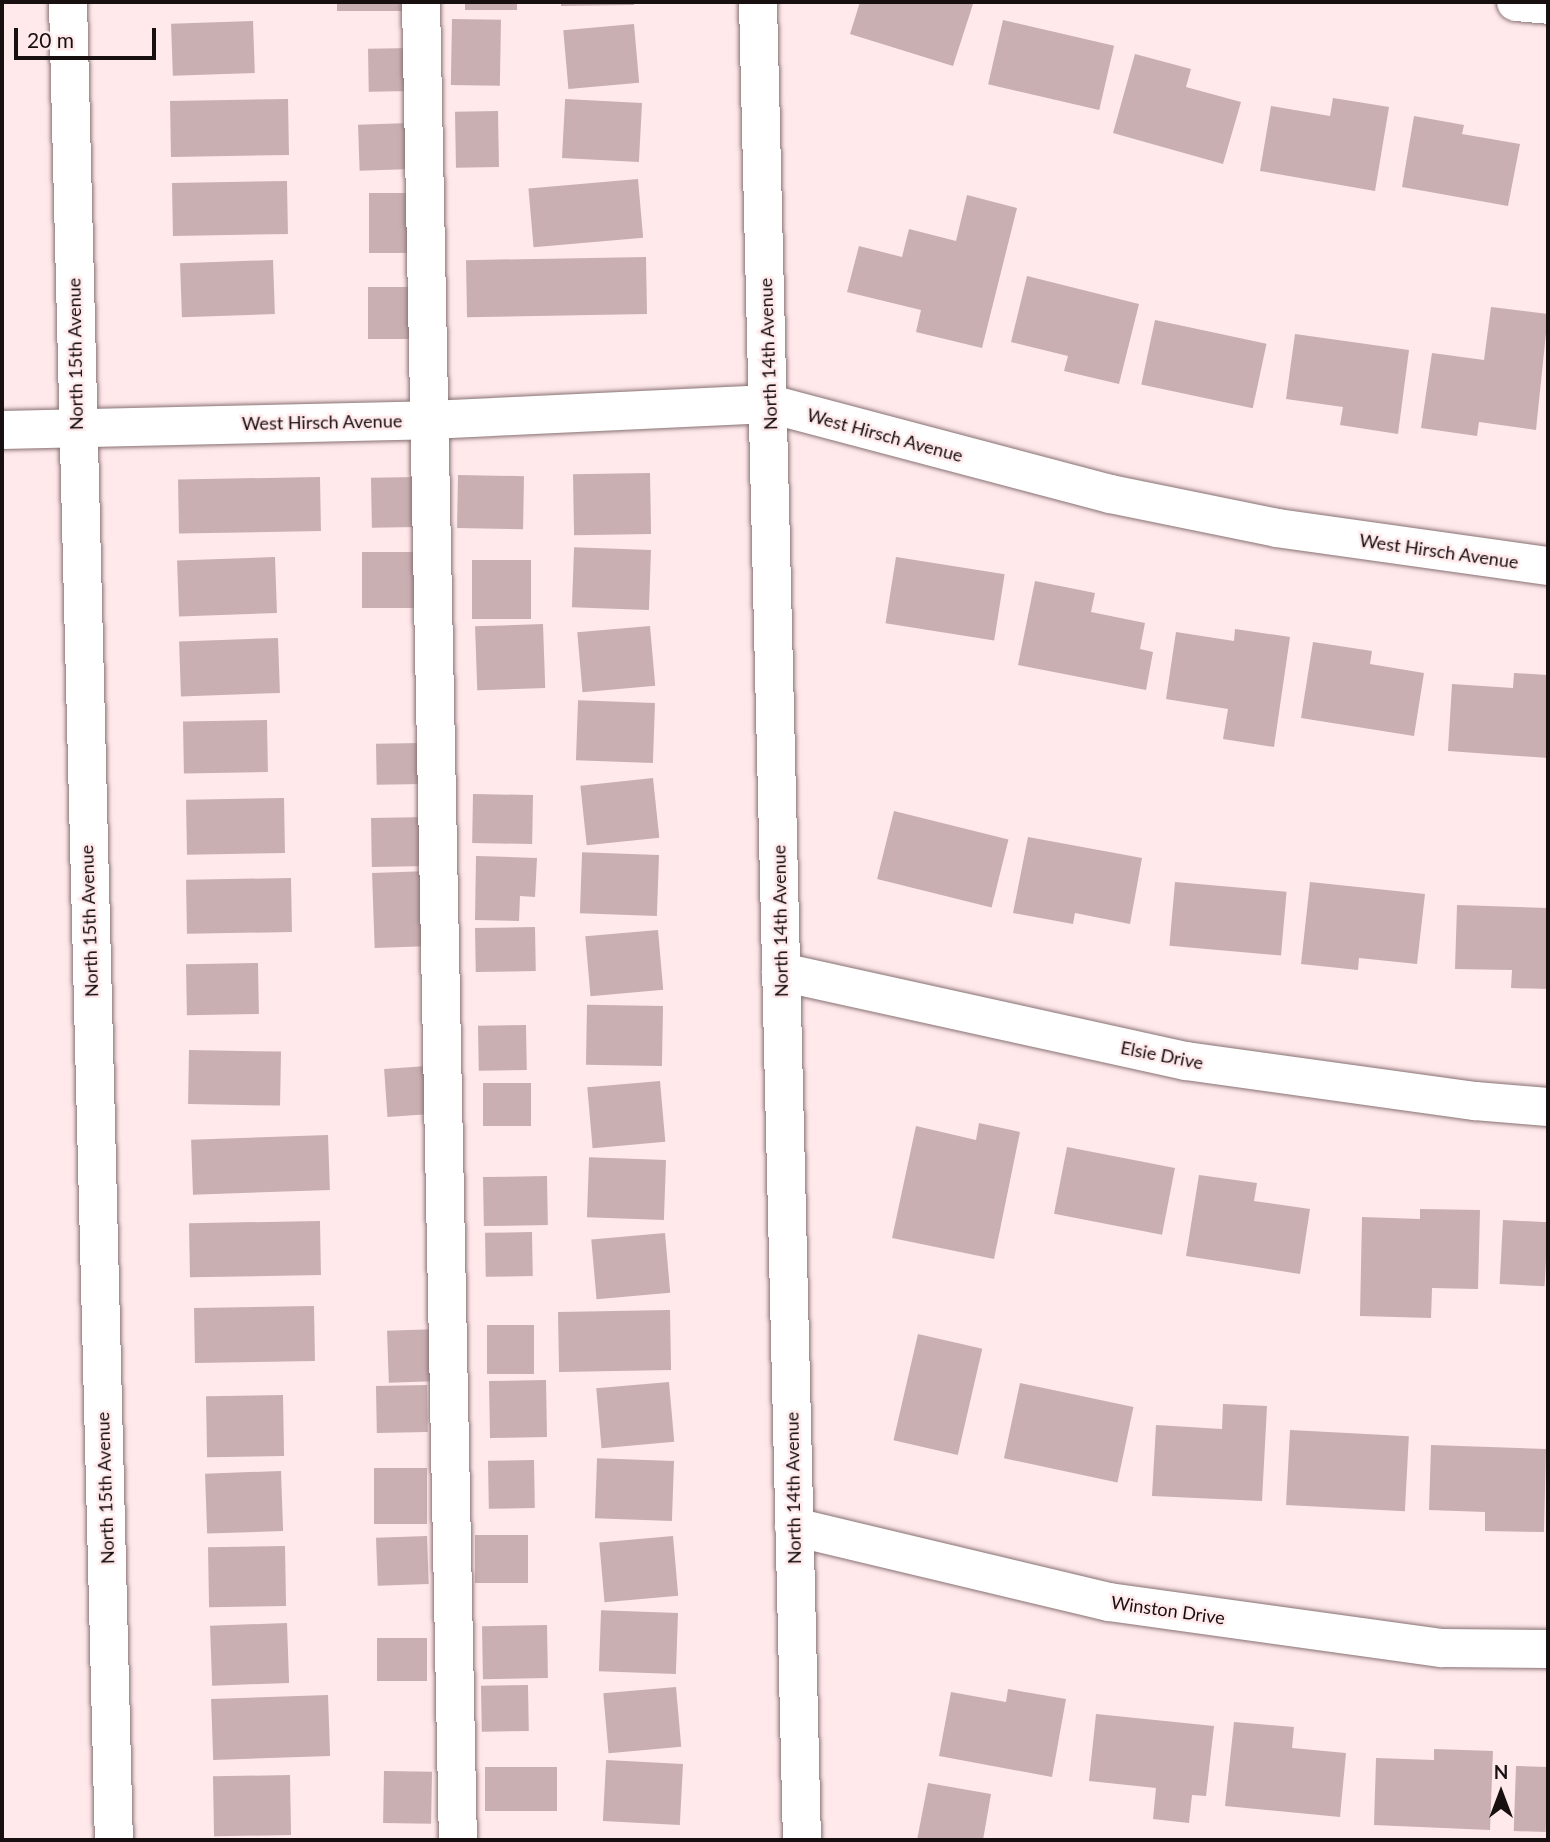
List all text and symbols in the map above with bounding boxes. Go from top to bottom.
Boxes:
scale bar [18,14,159,58]
text: 20 m [27,27,74,52]
street label: North 15th Avenue [63,277,87,431]
street label: North 14th Avenue [755,277,781,431]
street label: West Hirsch Avenue [804,404,966,466]
street label: West Hirsch Avenue [241,410,403,434]
street label: West Hirsch Avenue [1358,529,1520,573]
street label: North 15th Avenue [76,844,102,998]
street label: North 14th Avenue [768,844,792,998]
street label: Elsie Drive [1119,1036,1205,1074]
street label: North 15th Avenue [92,1411,118,1565]
street label: North 14th Avenue [781,1411,805,1565]
street label: Winston Drive [1110,1591,1226,1629]
north arrow [1466,1758,1536,1828]
text: N [1494,1760,1508,1783]

